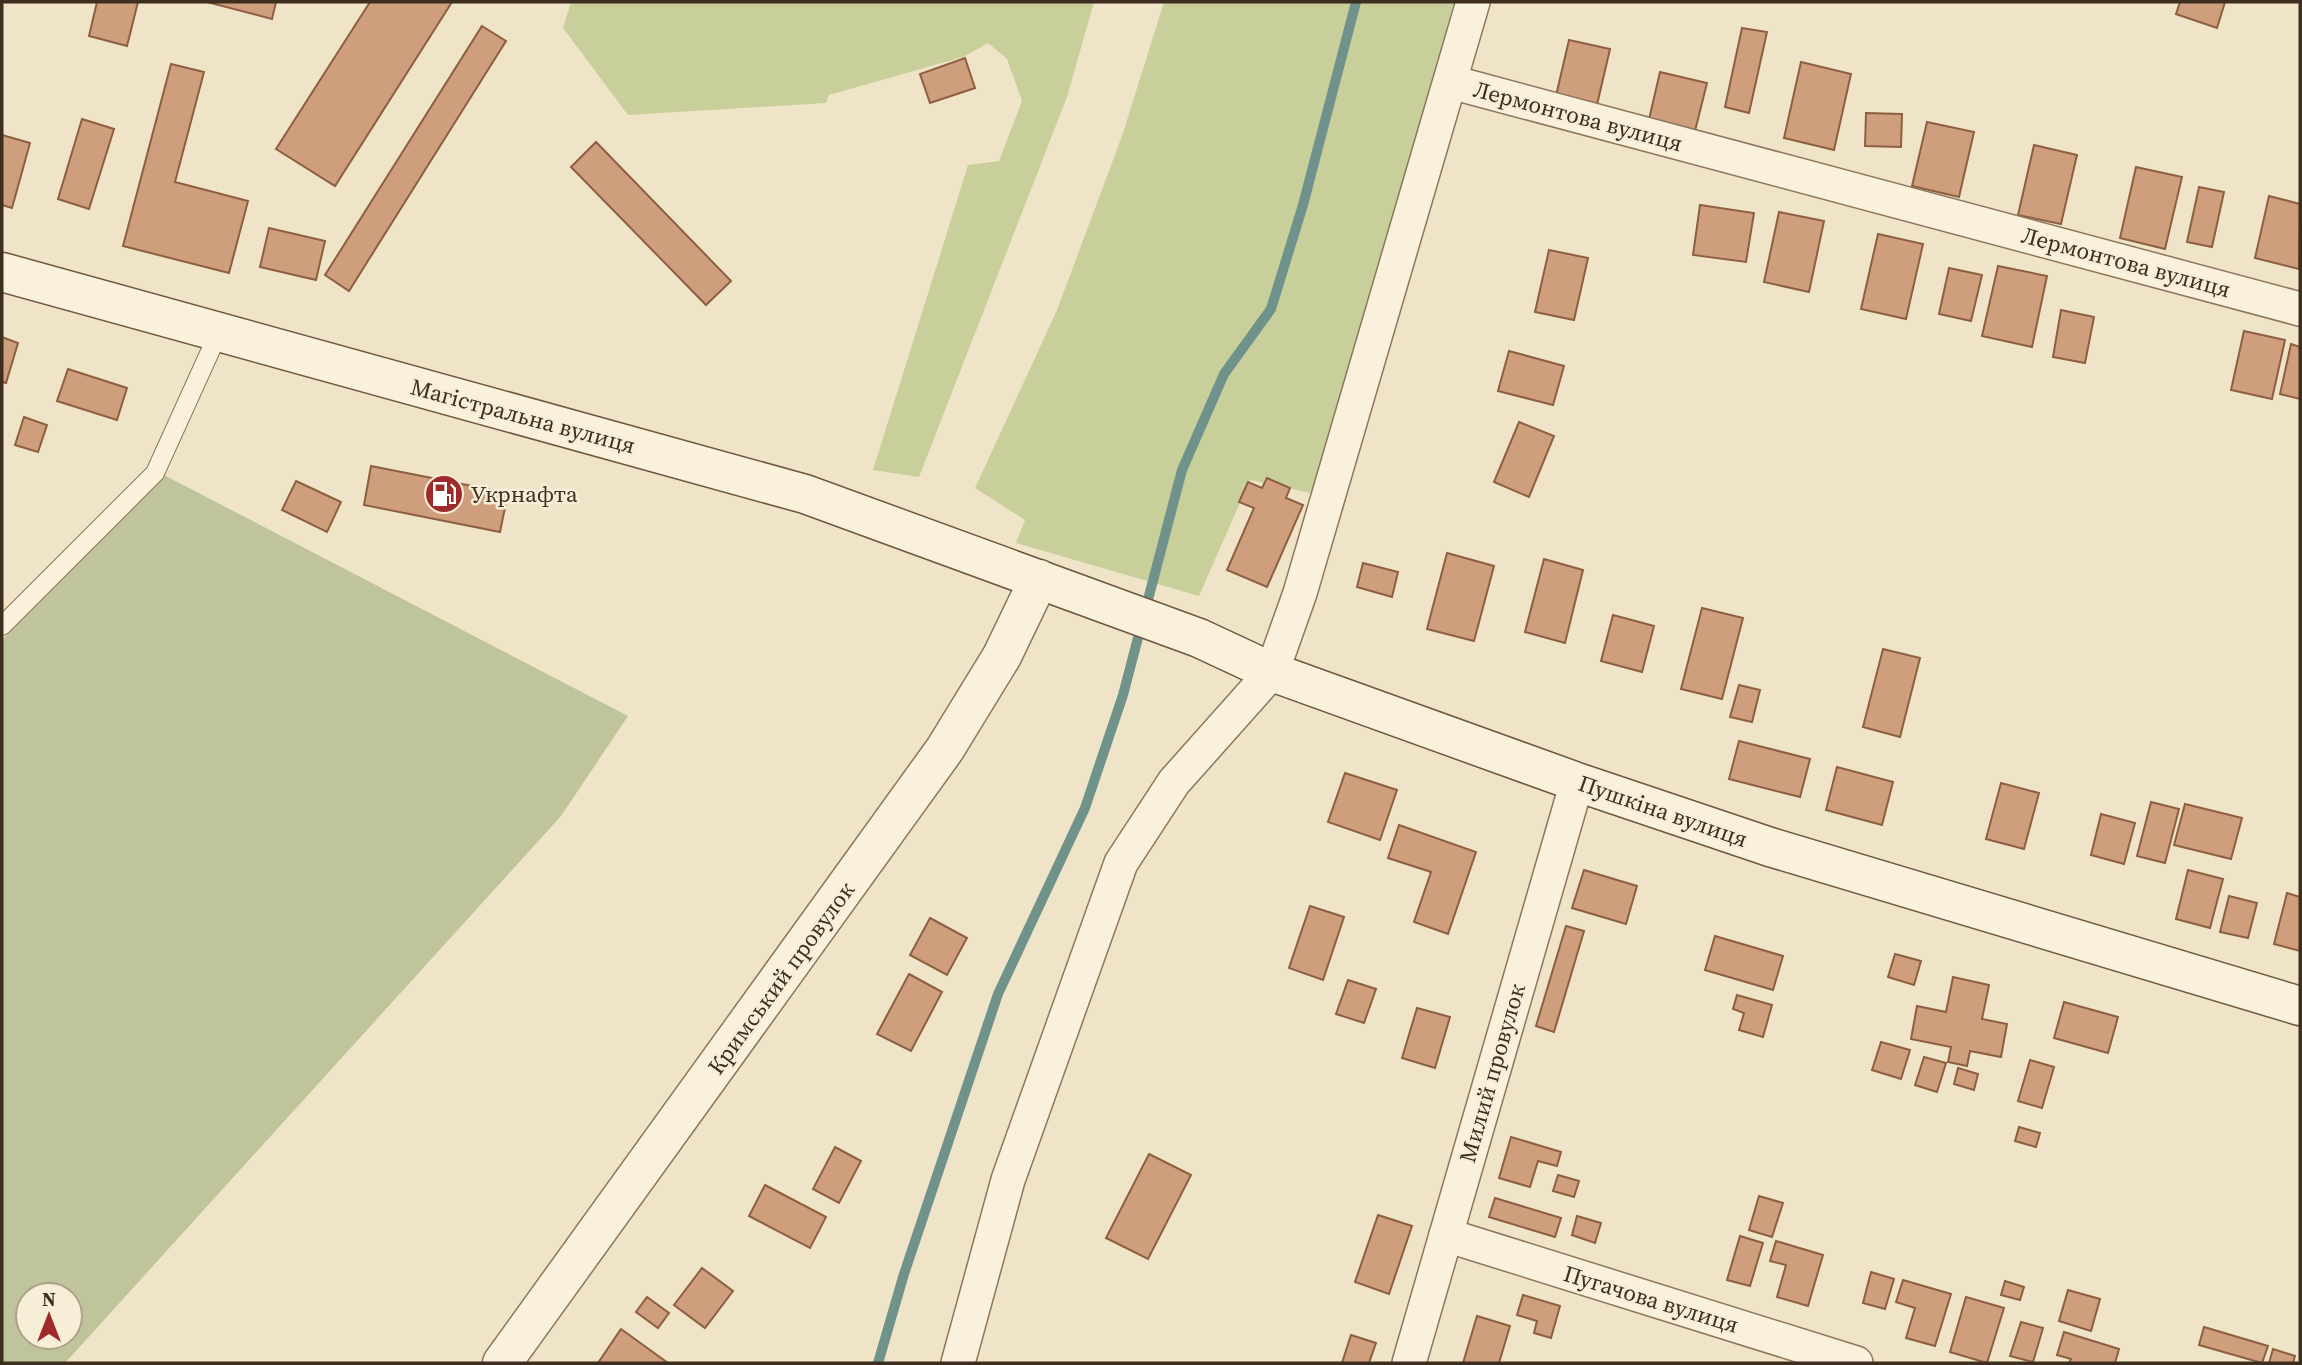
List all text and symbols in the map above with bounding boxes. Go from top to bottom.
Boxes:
street label: Лермонтова вулиця [1470,73,1686,159]
street label: Лермонтова вулиця [2018,219,2234,305]
street label: Магістральна вулиця [407,371,639,461]
fuel station icon: Укрнафта [423,473,465,515]
place label: Укрнафта [471,478,578,510]
street label: Пушкіна вулиця [1574,767,1752,855]
street label: Кримський провулок [700,875,862,1081]
street label: Милий провулок [1451,980,1533,1166]
street label: Пугачова вулиця [1560,1257,1742,1341]
north arrow [14,1281,84,1351]
text: N [42,1286,56,1312]

